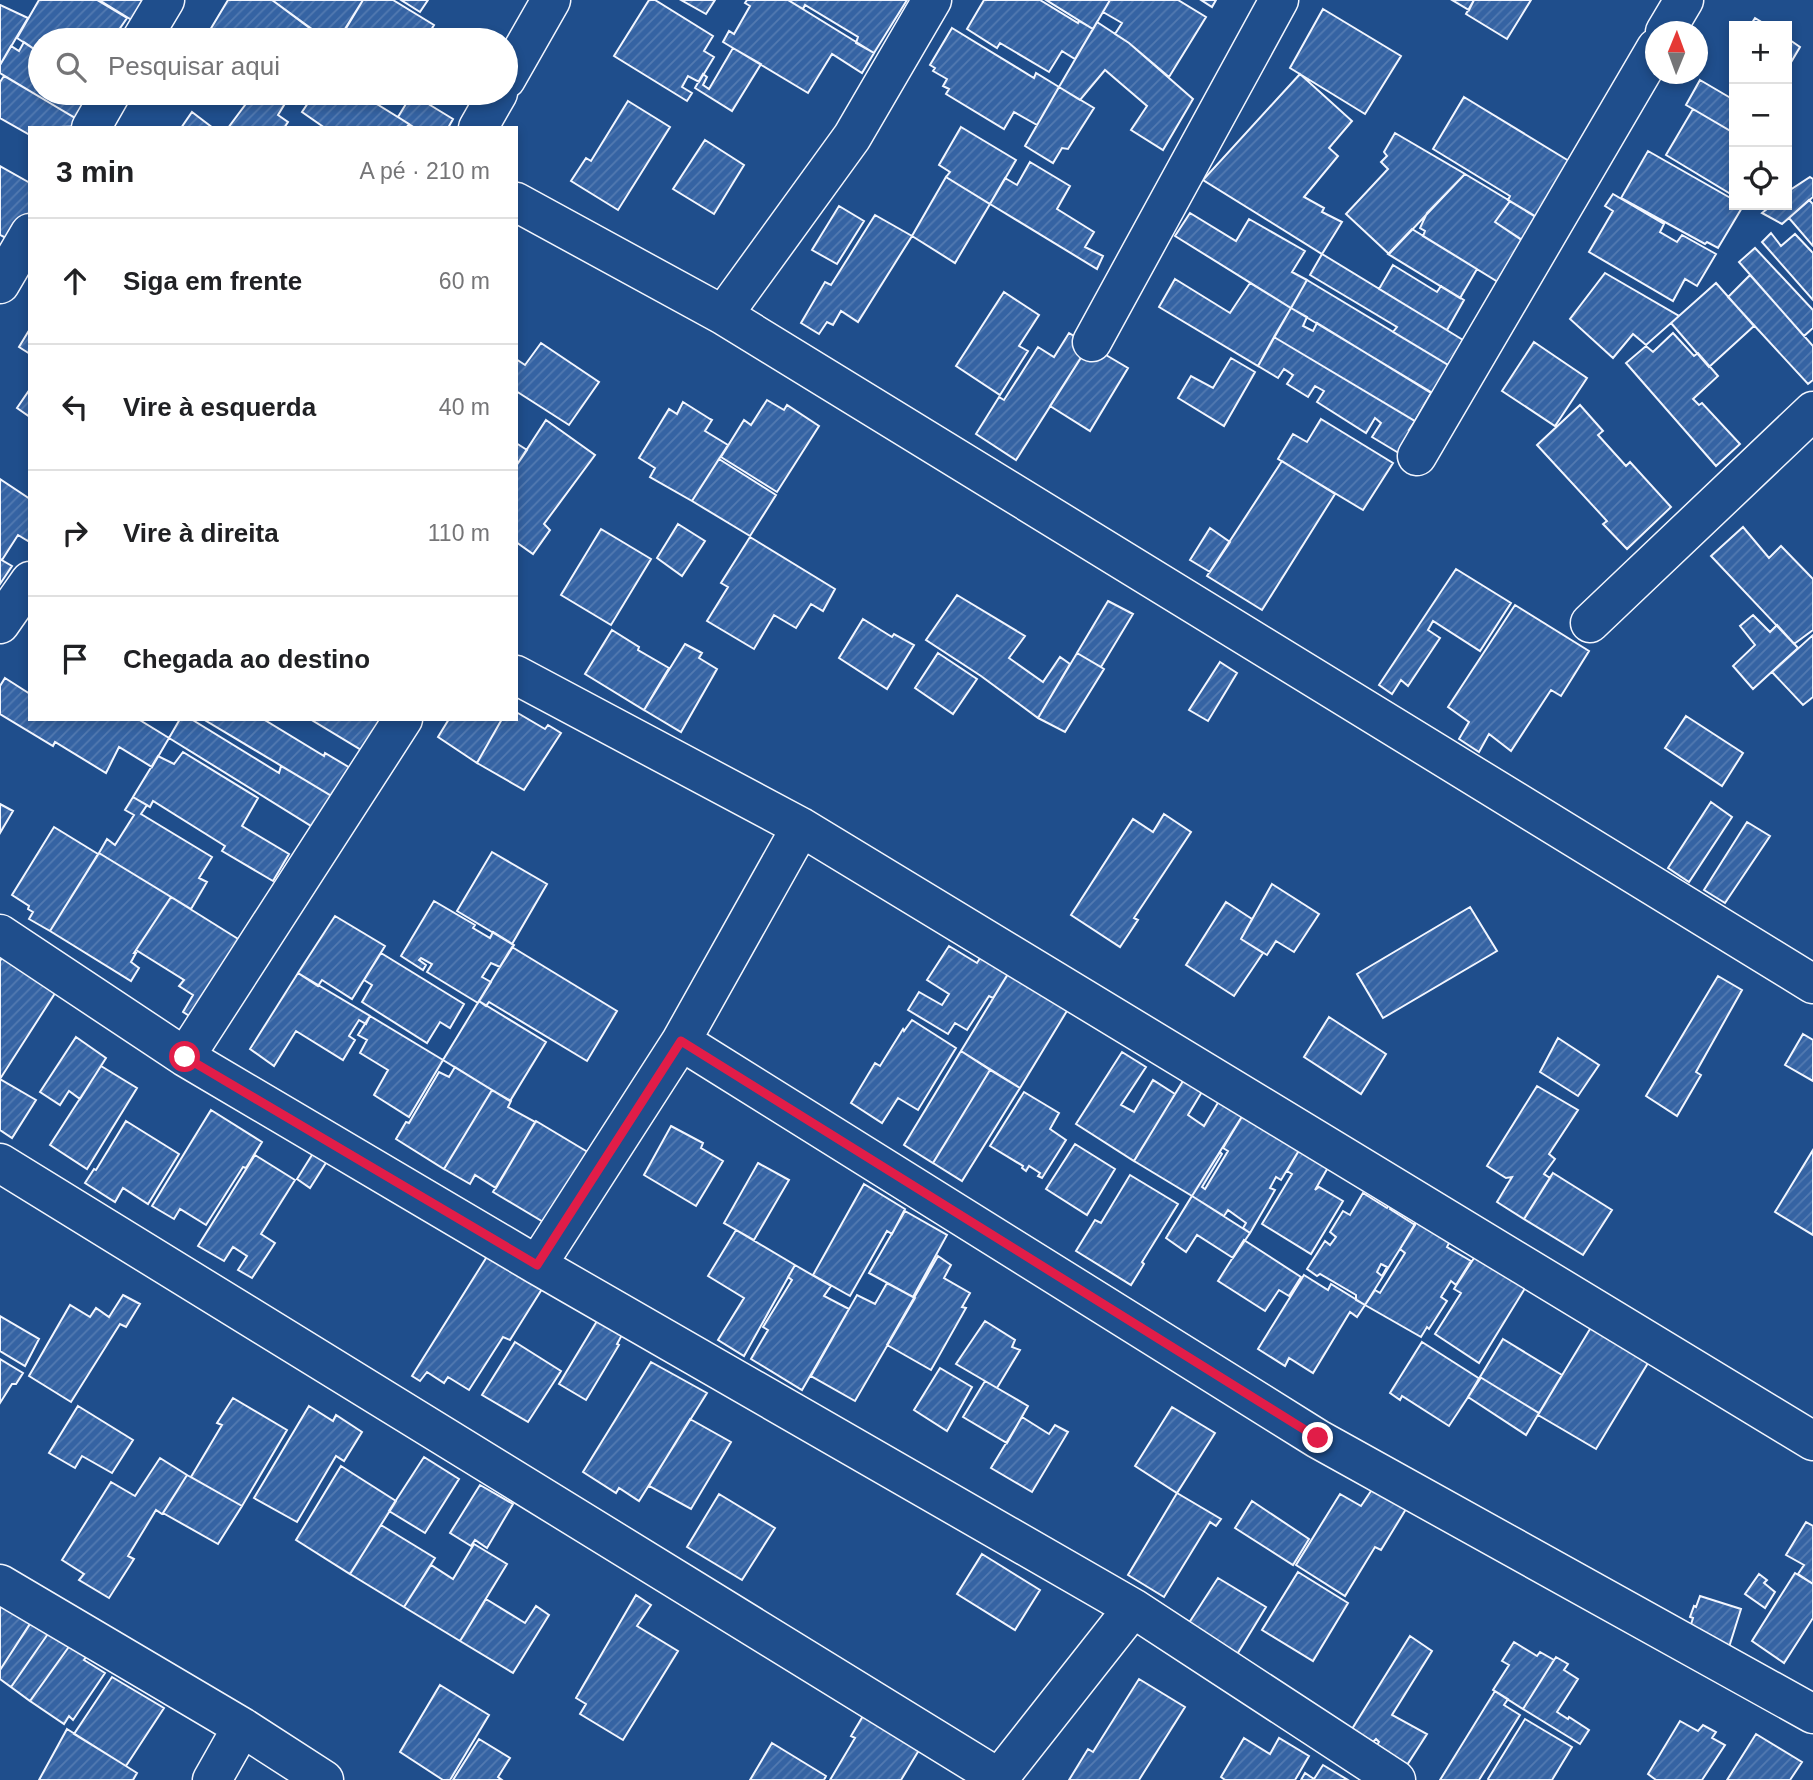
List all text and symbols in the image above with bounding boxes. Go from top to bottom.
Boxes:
north arrow [1645,21,1708,84]
map controls [1729,21,1792,210]
button: + [1729,21,1792,84]
search box [28,28,518,105]
icon: search [52,48,90,86]
text: Pesquisar aqui [108,51,280,81]
button: − [1729,84,1792,147]
button: locate [1729,147,1792,210]
text: 3 min [56,155,134,188]
text: A pé · 210 m [360,158,490,184]
icon: ahead [56,262,94,300]
text: Siga em frente [123,266,302,296]
text: 60 m [439,268,490,294]
icon: left [56,388,94,426]
text: Vire à esquerda [123,392,316,422]
text: 40 m [439,394,490,420]
icon: right [56,514,94,552]
text: Vire à direita [123,518,279,548]
text: 110 m [428,520,490,546]
icon: arrive [56,640,94,678]
text: Chegada ao destino [123,644,370,674]
route start [169,1041,200,1072]
route end [1302,1422,1333,1453]

